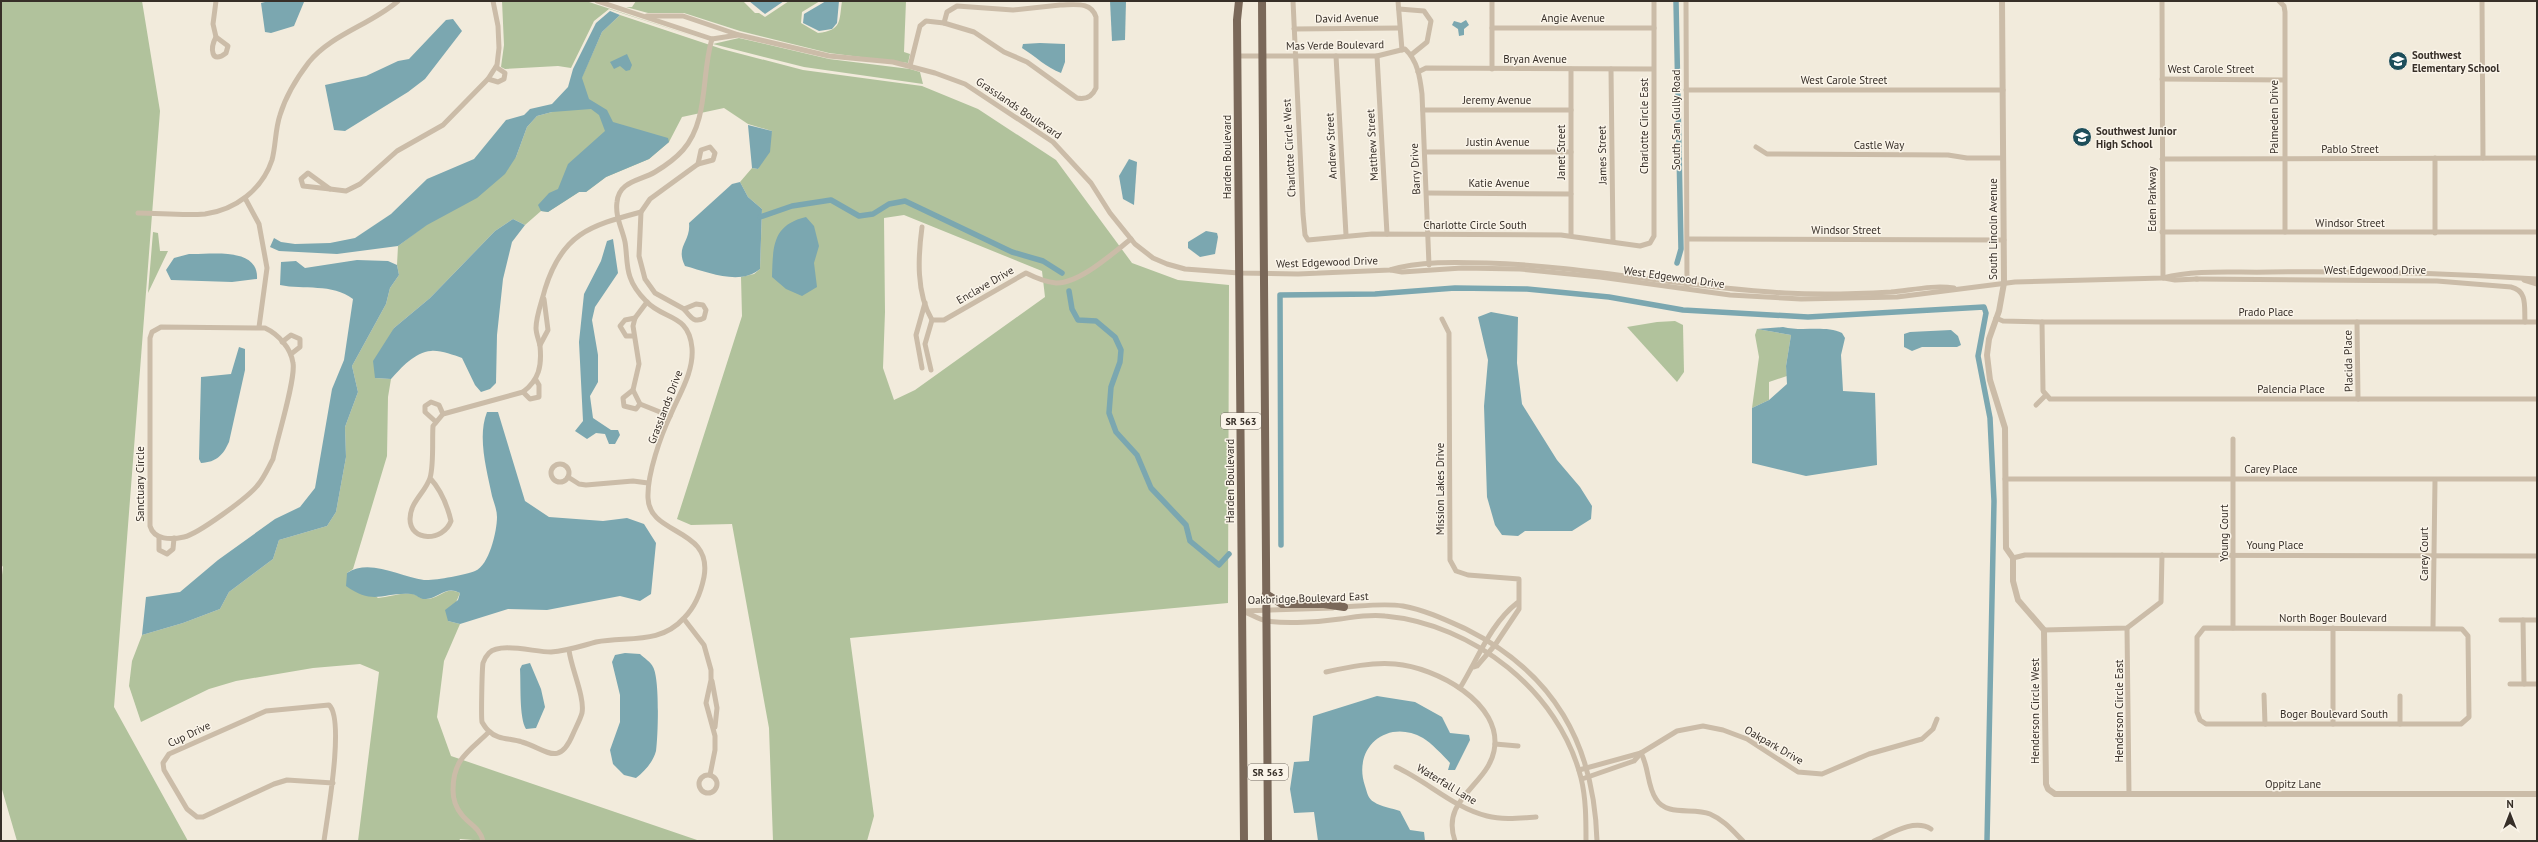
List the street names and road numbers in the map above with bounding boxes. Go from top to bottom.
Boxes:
street label: David Avenue [1315,10,1379,26]
street label: Angie Avenue [1541,11,1605,25]
street label: Mas Verde Boulevard [1286,37,1384,53]
street label: Bryan Avenue [1503,52,1567,66]
street label: West Carole Street [2168,62,2255,76]
street label: South San Gully Road [1669,70,1683,170]
street label: West Carole Street [1801,73,1888,87]
street label: Grasslands Boulevard [973,74,1065,142]
street label: Charlotte Circle East [1637,78,1651,174]
street label: Palmeden Drive [2267,80,2281,154]
street label: Jeremy Avenue [1462,93,1532,107]
street label: Charlotte Circle West [1279,98,1299,198]
street label: Matthew Street [1363,108,1381,181]
street label: Andrew Street [1322,112,1340,180]
street label: Harden Boulevard [1220,115,1234,199]
street label: Janet Street [1554,124,1568,181]
street label: James Street [1594,125,1610,186]
street label: Justin Avenue [1465,135,1530,149]
street label: Castle Way [1854,138,1905,152]
street label: Barry Drive [1407,142,1423,195]
street label: Pablo Street [2321,142,2379,156]
street label: Eden Parkway [2145,166,2159,232]
street label: Katie Avenue [1468,176,1530,190]
street label: South Lincoln Avenue [1986,178,2000,280]
street label: Windsor Street [2315,216,2385,230]
street label: Charlotte Circle South [1423,218,1527,232]
street label: Windsor Street [1811,223,1881,237]
street label: West Edgewood Drive [1276,253,1379,271]
street label: Enclave Drive [954,263,1017,307]
street label: West Edgewood Drive [1623,263,1726,291]
street label: West Edgewood Drive [2324,263,2426,277]
street label: Prado Place [2239,305,2294,319]
street label: Placida Place [2340,329,2356,392]
street label: Grasslands Drive [644,368,686,446]
street label: Palencia Place [2257,382,2325,396]
road number: SR 563 [1221,413,1261,429]
street label: Harden Boulevard [1223,439,1237,523]
street label: Mission Lakes Drive [1433,442,1447,535]
street label: Sanctuary Circle [133,446,147,522]
street label: Carey Place [2244,462,2298,476]
street label: Young Court [2217,504,2231,562]
street label: Carey Court [2417,527,2431,581]
street label: Young Place [2246,538,2304,552]
street label: Oakbridge Boulevard East [1247,589,1369,607]
street label: North Boger Boulevard [2279,611,2387,625]
street label: Henderson Circle West [2028,658,2042,764]
street label: Henderson Circle East [2112,659,2126,763]
street label: Boger Boulevard South [2280,707,2388,721]
street label: Cup Drive [165,718,213,750]
street label: Oakpark Drive [1742,722,1806,768]
street label: Waterfall Lane [1414,761,1480,808]
road number: SR 563 [1248,764,1288,780]
street label: Oppitz Lane [2265,777,2321,791]

